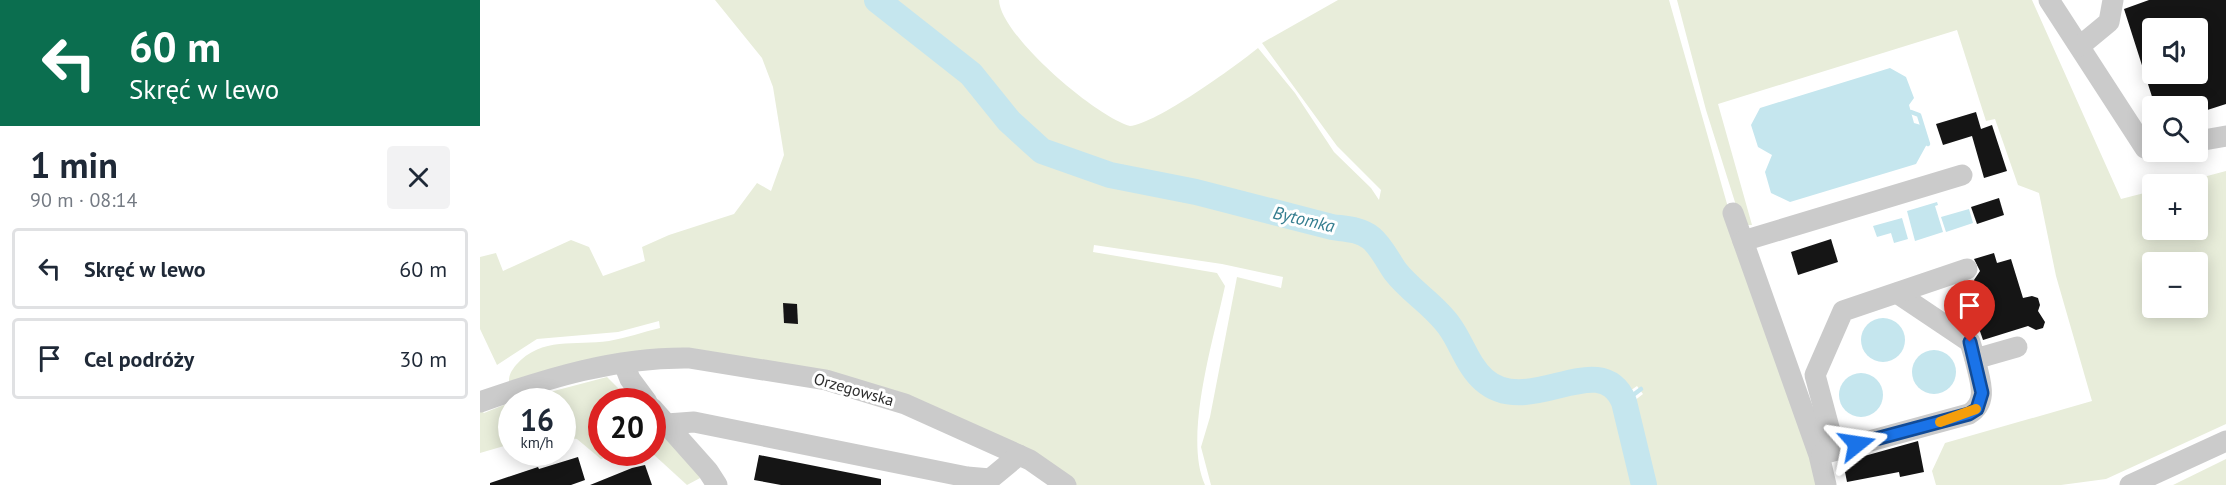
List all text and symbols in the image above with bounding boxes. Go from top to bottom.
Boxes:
map controls [2142,18,2208,318]
button: sound [2142,18,2208,84]
text: 60 m [129,19,221,74]
icon: left [30,24,108,102]
text: Skręć w lewo [129,72,279,106]
button: search [2142,96,2208,162]
text: 1 min [30,141,118,188]
button: close [387,146,450,209]
button: + [2142,174,2208,240]
text: 90 m · 08:14 [30,187,137,213]
water label: Bytomka [1271,201,1337,237]
icon: left [33,252,66,285]
button: − [2142,252,2208,318]
text: Skręć w lewo [84,255,205,283]
text: 60 m [399,255,447,283]
pin [1944,280,1995,342]
icon: arrive [1953,289,1986,322]
icon: arrive [33,342,66,375]
text: Cel podróży [84,345,194,373]
text: 30 m [399,345,447,373]
street label: Orzegowska [812,368,896,410]
speed limit sign: 20 [588,388,666,466]
text: 16 [520,400,554,439]
position arrow [1825,412,1889,476]
text: km/h [521,433,553,452]

